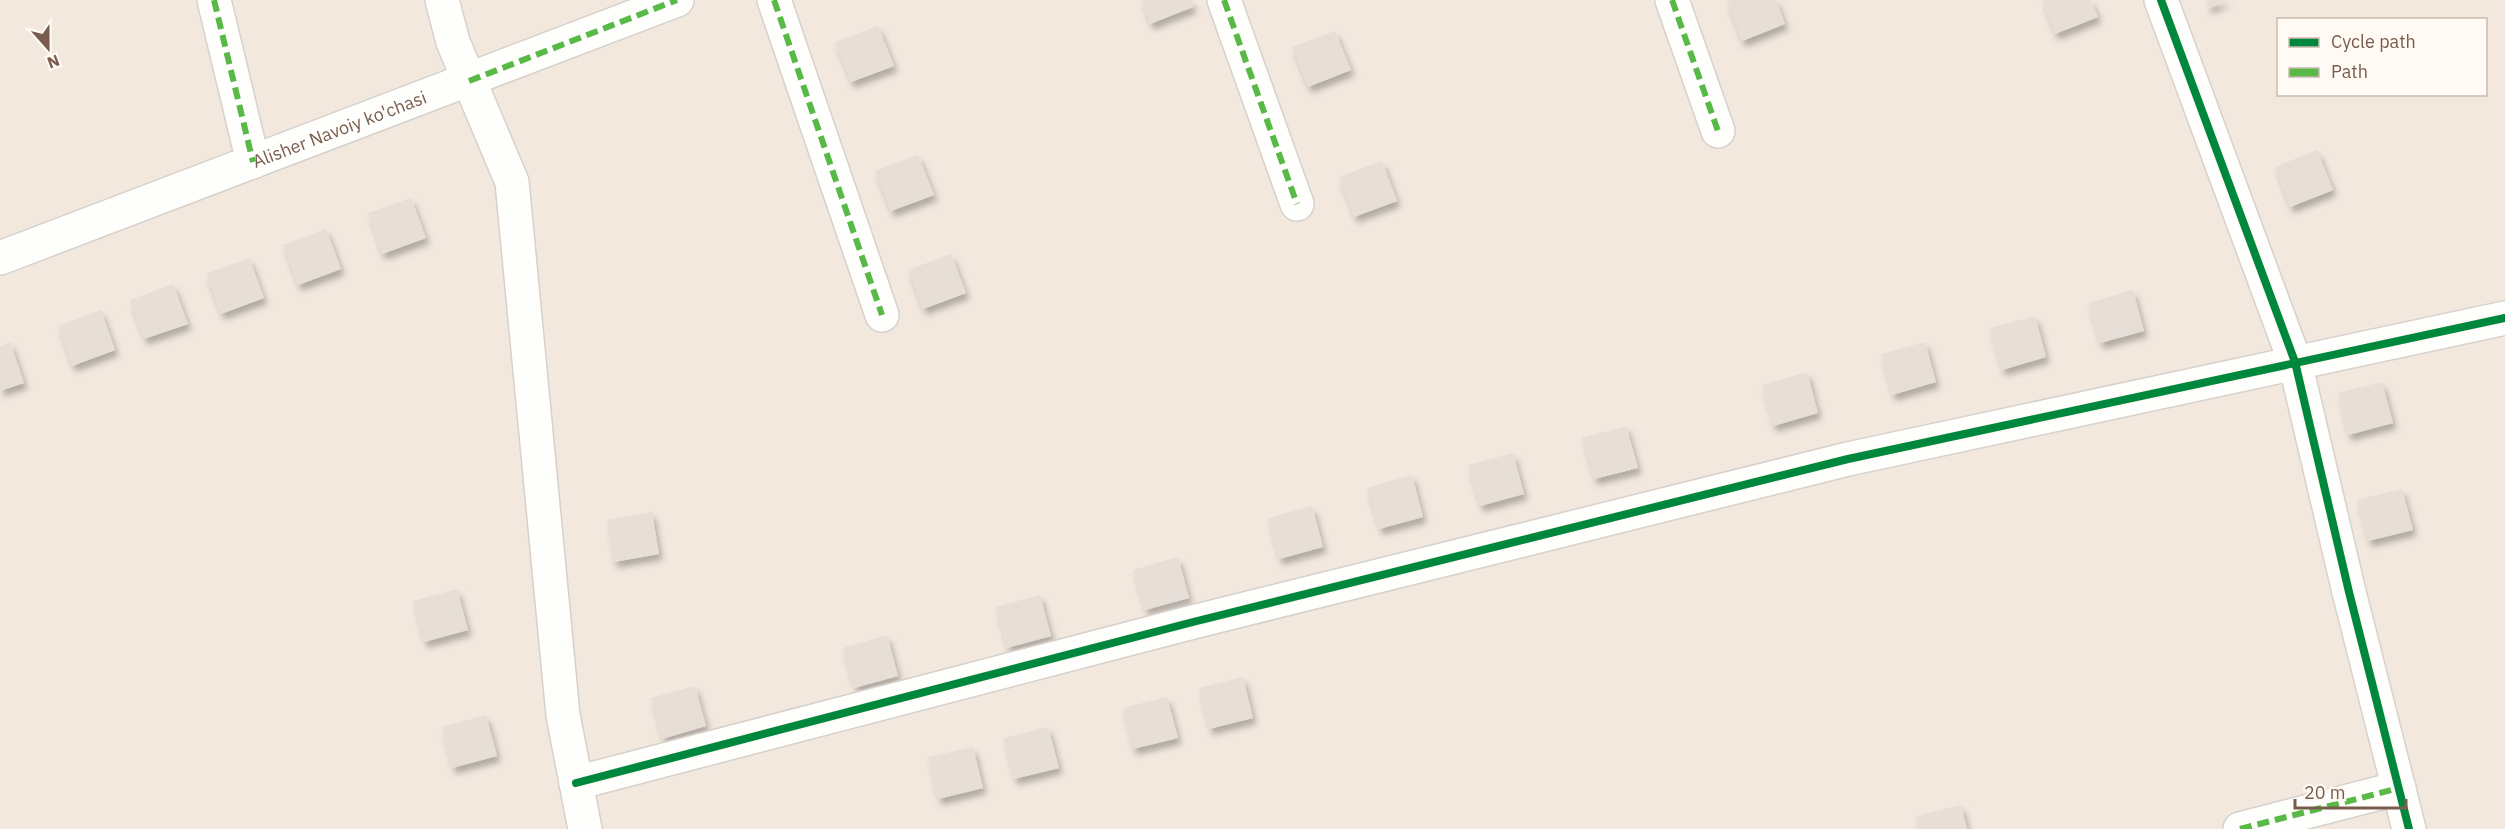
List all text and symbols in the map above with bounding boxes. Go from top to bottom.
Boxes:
north arrow [18,18,78,78]
legend [2277,18,2487,96]
text: Cycle path [2331,30,2416,53]
text: N [44,51,62,73]
text: Path [2331,60,2368,83]
street label: Alisher Navoiy ko'chasi [249,85,430,172]
scale bar [2295,772,2406,810]
text: 20 m [2304,781,2346,804]

